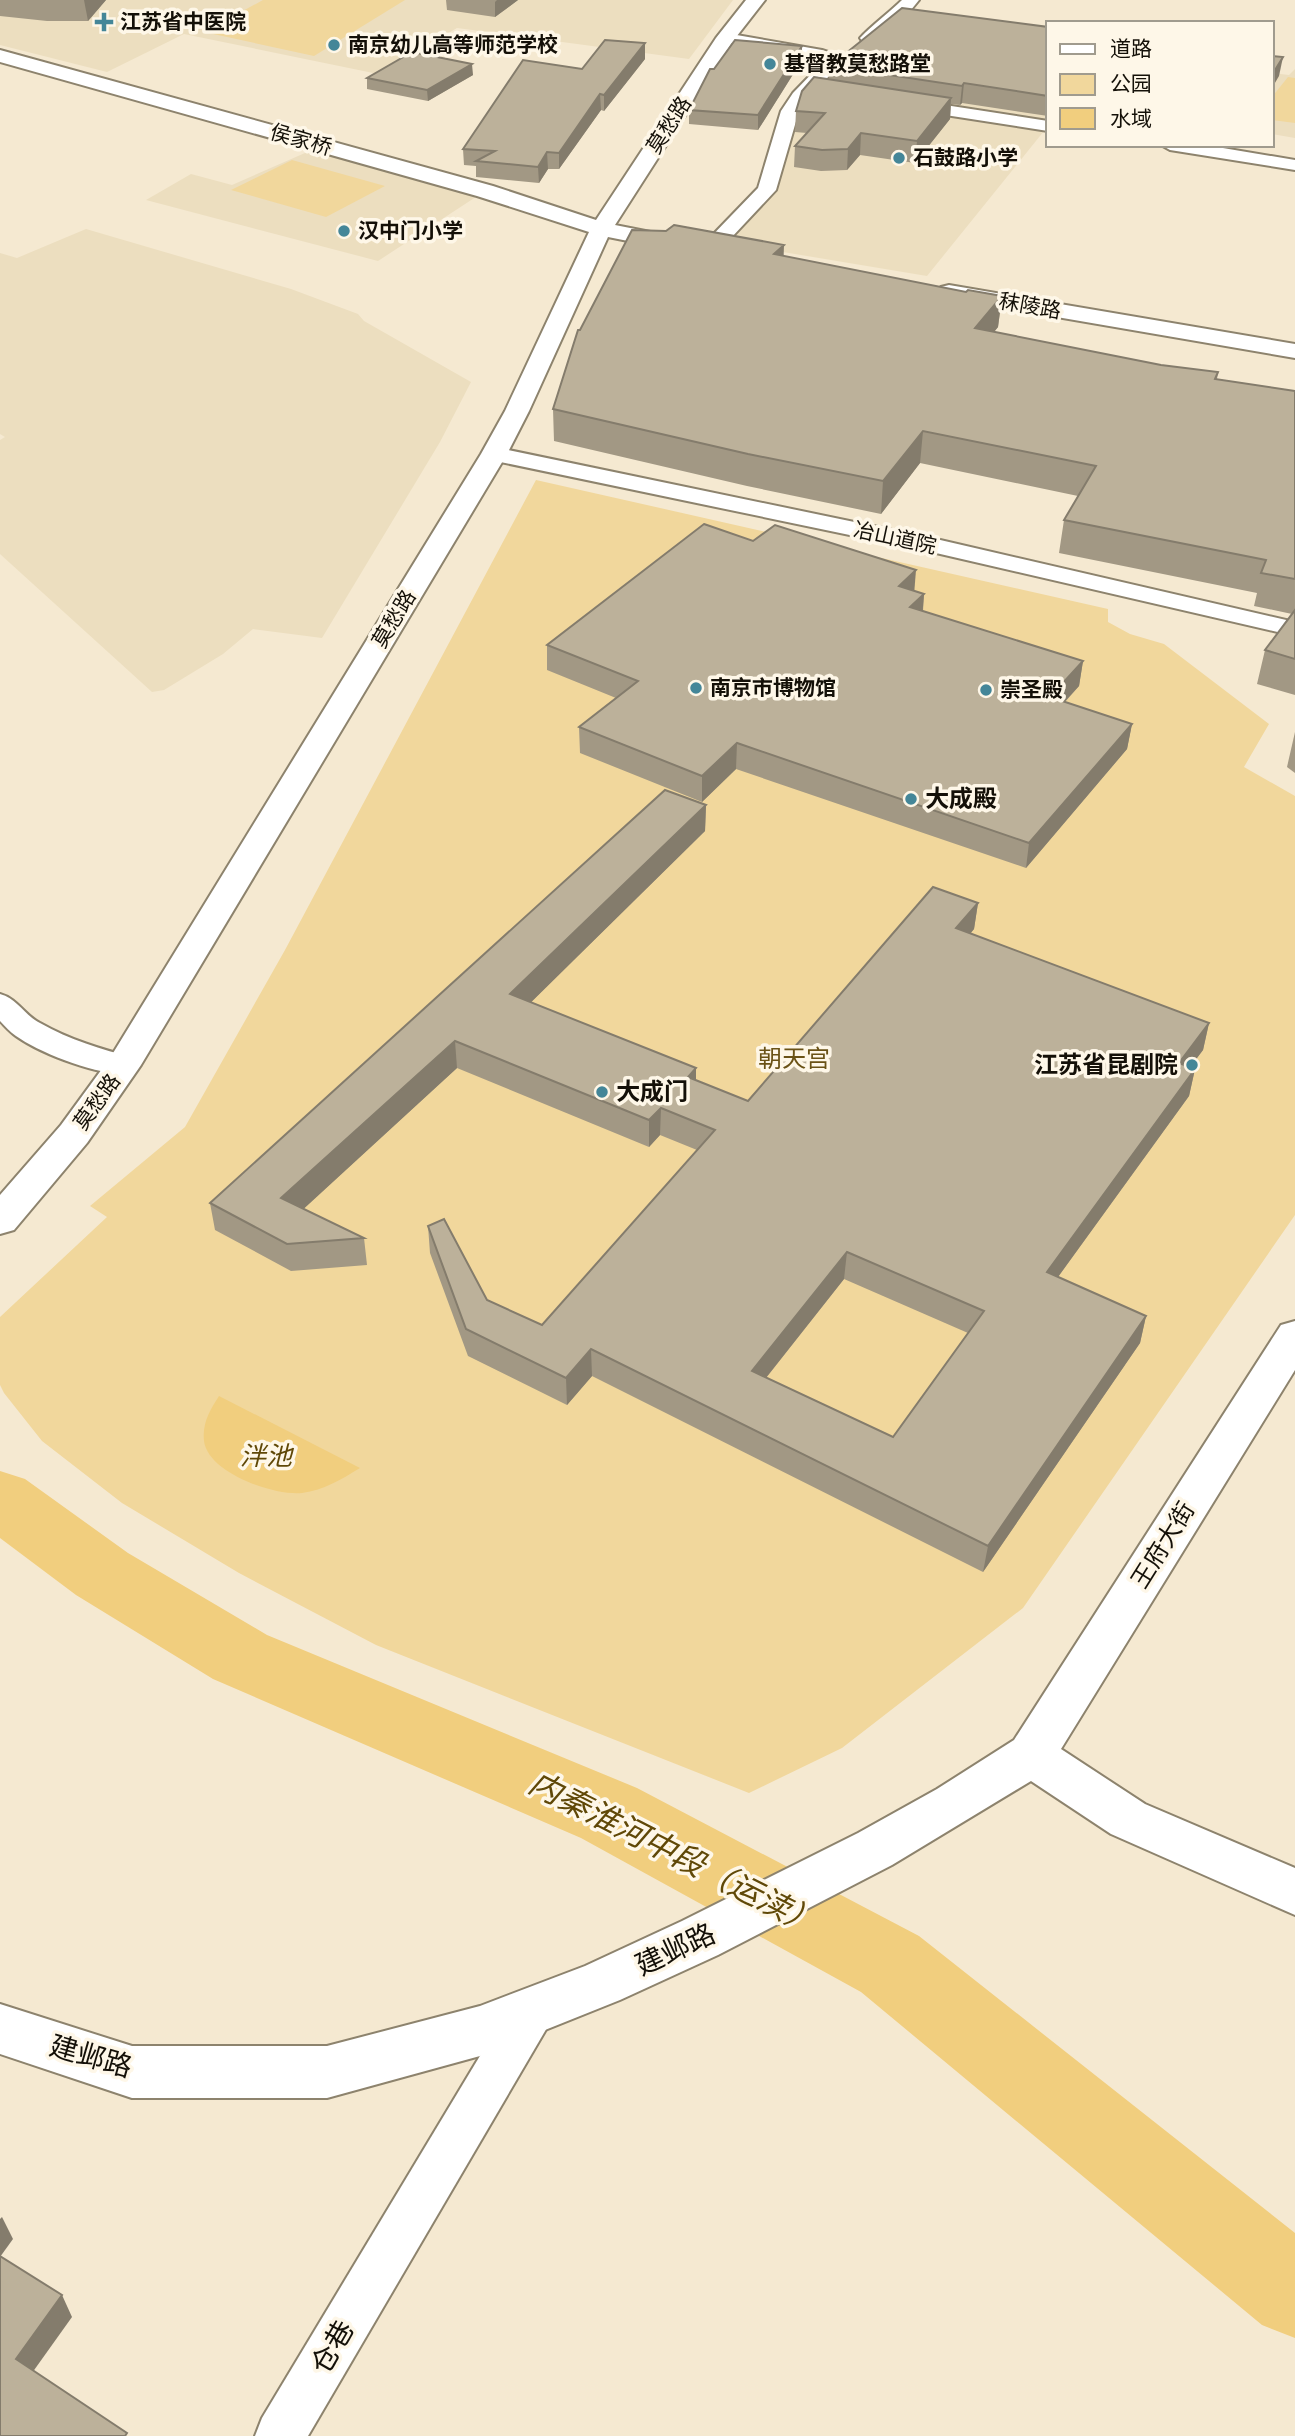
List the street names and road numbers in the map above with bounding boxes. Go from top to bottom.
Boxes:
street label: 莫愁路 [639,90,697,158]
street label: 侯家桥 [267,117,335,161]
street label: 秣陵路 [997,286,1064,324]
street label: 冶山道院 [851,515,939,559]
street label: 莫愁路 [365,584,421,653]
street label: 莫愁路 [66,1068,126,1135]
street label: 王府大街 [1122,1495,1201,1594]
street label: 建邺路 [628,1913,721,1983]
street label: 建邺路 [46,2025,137,2085]
street label: 仓巷 [301,2313,362,2380]

